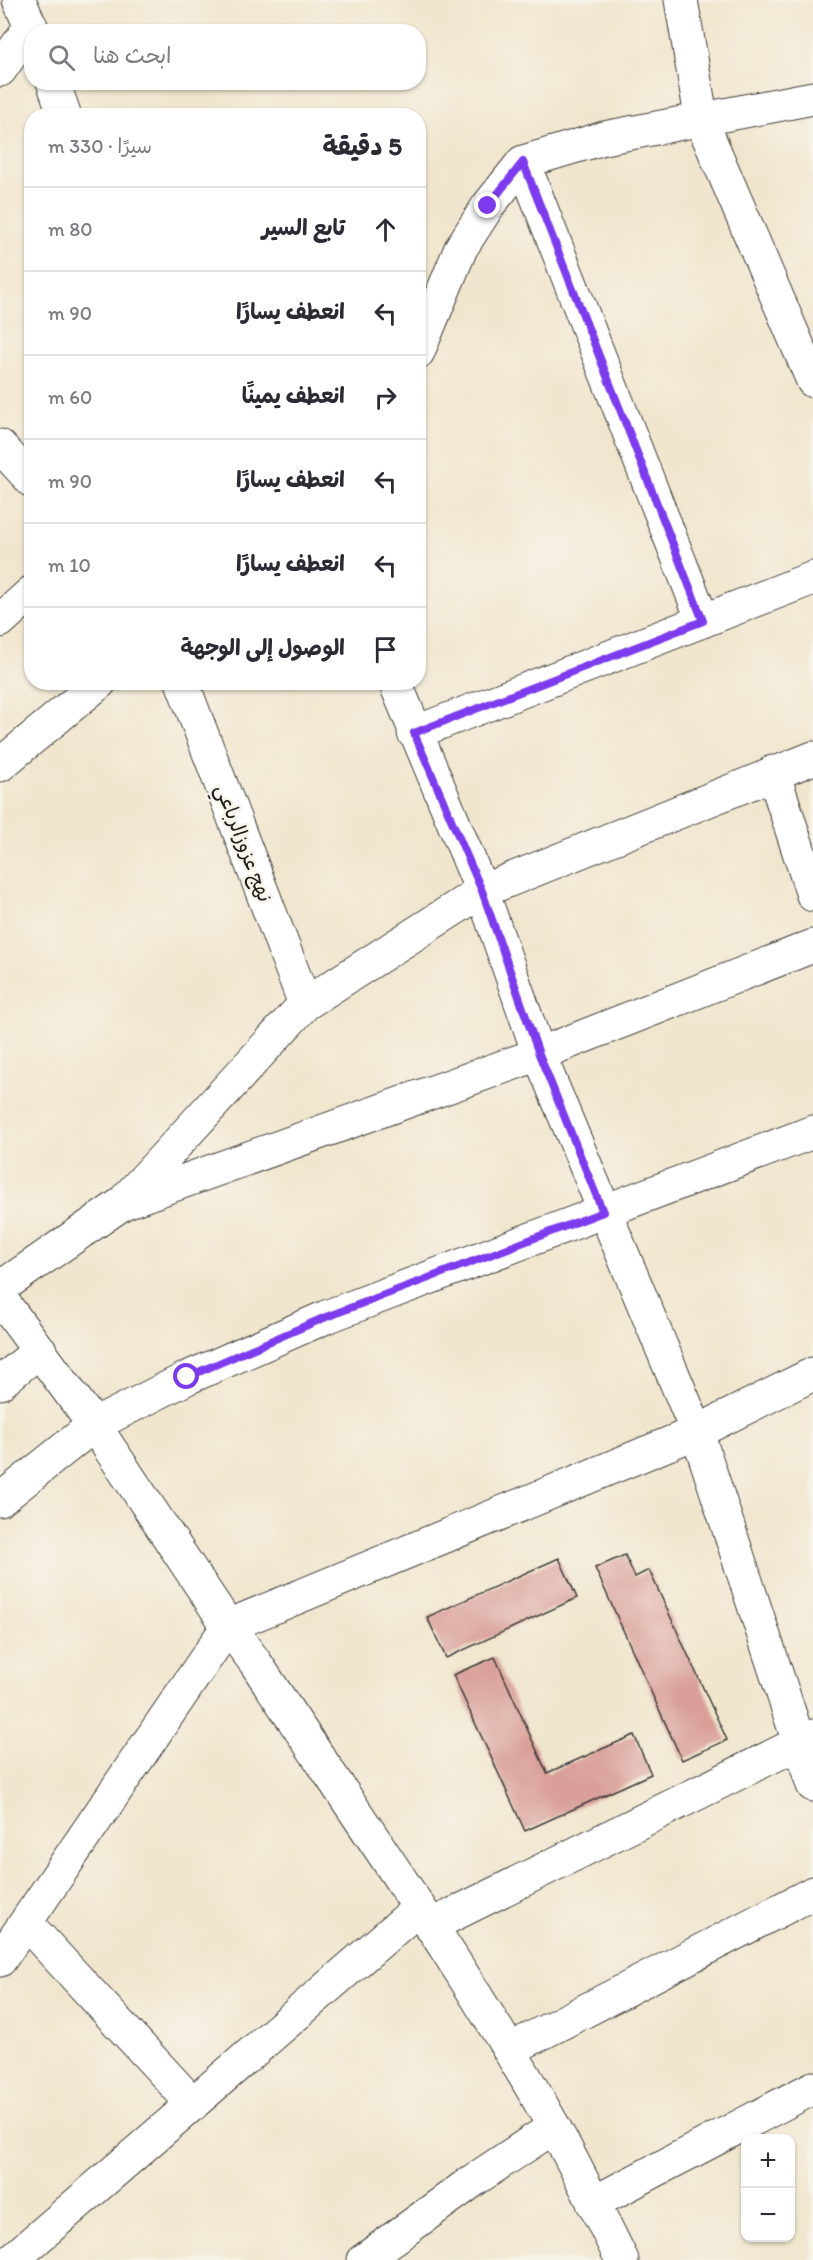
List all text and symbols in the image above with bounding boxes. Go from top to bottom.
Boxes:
search box [24,24,426,90]
icon: search [45,41,78,74]
text: ابحث هنا [93,42,172,69]
text: 5 دقيقة [323,130,402,162]
text: سيرًا · 330 m [48,134,152,158]
route end [474,192,500,218]
icon: ahead [369,213,402,246]
text: تابع السير [262,214,345,241]
text: 80 m [48,217,93,241]
icon: left [369,297,402,330]
text: انعطف يسارًا [236,298,345,325]
text: 90 m [48,301,92,325]
icon: right [369,381,402,414]
text: انعطف يمينًا [242,382,345,409]
text: 60 m [48,385,92,409]
icon: left [369,465,402,498]
text: انعطف يسارًا [236,466,345,493]
text: 90 m [48,469,92,493]
icon: left [369,549,402,582]
text: انعطف يسارًا [236,550,345,577]
text: 10 m [48,553,91,577]
icon: arrive [369,633,402,666]
text: الوصول إلى الوجهة [180,634,345,661]
street label: نهج عزوزالرباعي [205,781,277,908]
route start [173,1363,199,1389]
map controls [741,2134,795,2242]
button: + [741,2134,795,2188]
button: − [741,2188,795,2242]

